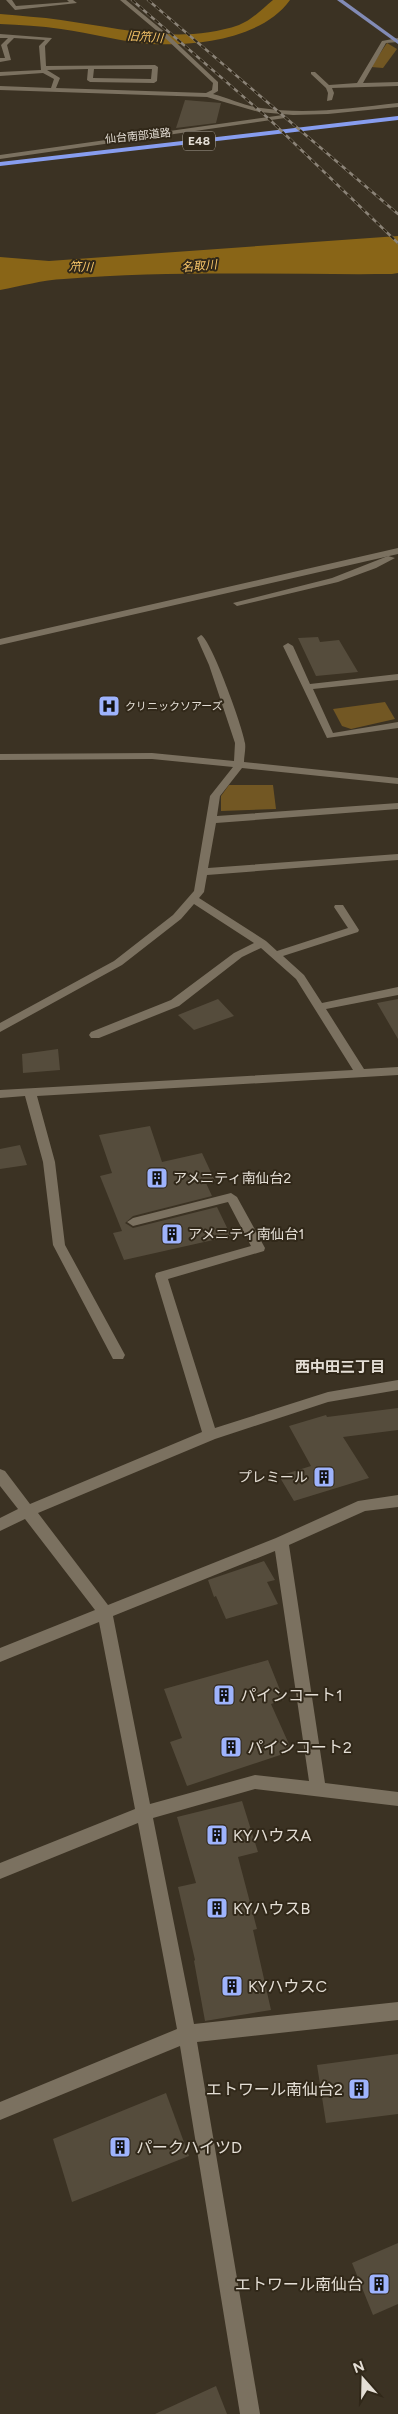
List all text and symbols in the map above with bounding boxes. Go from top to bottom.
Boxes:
water label: 旧笊川 [127,29,165,45]
street label: 仙台南部道路 [105,126,171,146]
road number: E48 [183,132,215,150]
water label: 名取川 [180,257,220,275]
water label: 笊川 [69,260,95,274]
hospital icon: クリニックソアーズ [97,694,121,718]
place label: クリニックソアーズ [125,700,223,713]
building icon: アメニティ南仙台2 [145,1166,169,1190]
place label: アメニティ南仙台2 [173,1170,291,1187]
building icon: アメニティ南仙台1 [160,1222,184,1246]
place label: アメニティ南仙台1 [188,1226,304,1243]
district label: 西中田三丁目 [295,1358,385,1376]
building icon: プレミール [312,1465,336,1489]
place label: プレミール [238,1469,308,1486]
building icon: パインコート1 [212,1683,236,1707]
place label: パインコート1 [240,1686,343,1705]
building icon: パインコート2 [219,1735,243,1759]
place label: パインコート2 [247,1738,352,1757]
building icon: KYハウスA [205,1823,229,1847]
place label: KYハウスA [233,1826,311,1845]
building icon: KYハウスB [205,1896,229,1920]
place label: KYハウスB [233,1899,310,1918]
building icon: KYハウスC [220,1974,244,1998]
place label: KYハウスC [248,1977,327,1996]
building icon: エトワール南仙台2 [347,2077,371,2101]
place label: エトワール南仙台2 [206,2080,343,2099]
building icon: パークハイツD [108,2135,132,2159]
place label: パークハイツD [136,2138,242,2157]
building icon: エトワール南仙台 [367,2272,391,2296]
place label: エトワール南仙台 [235,2275,363,2294]
north arrow [338,2354,388,2404]
text: N [351,2357,367,2377]

